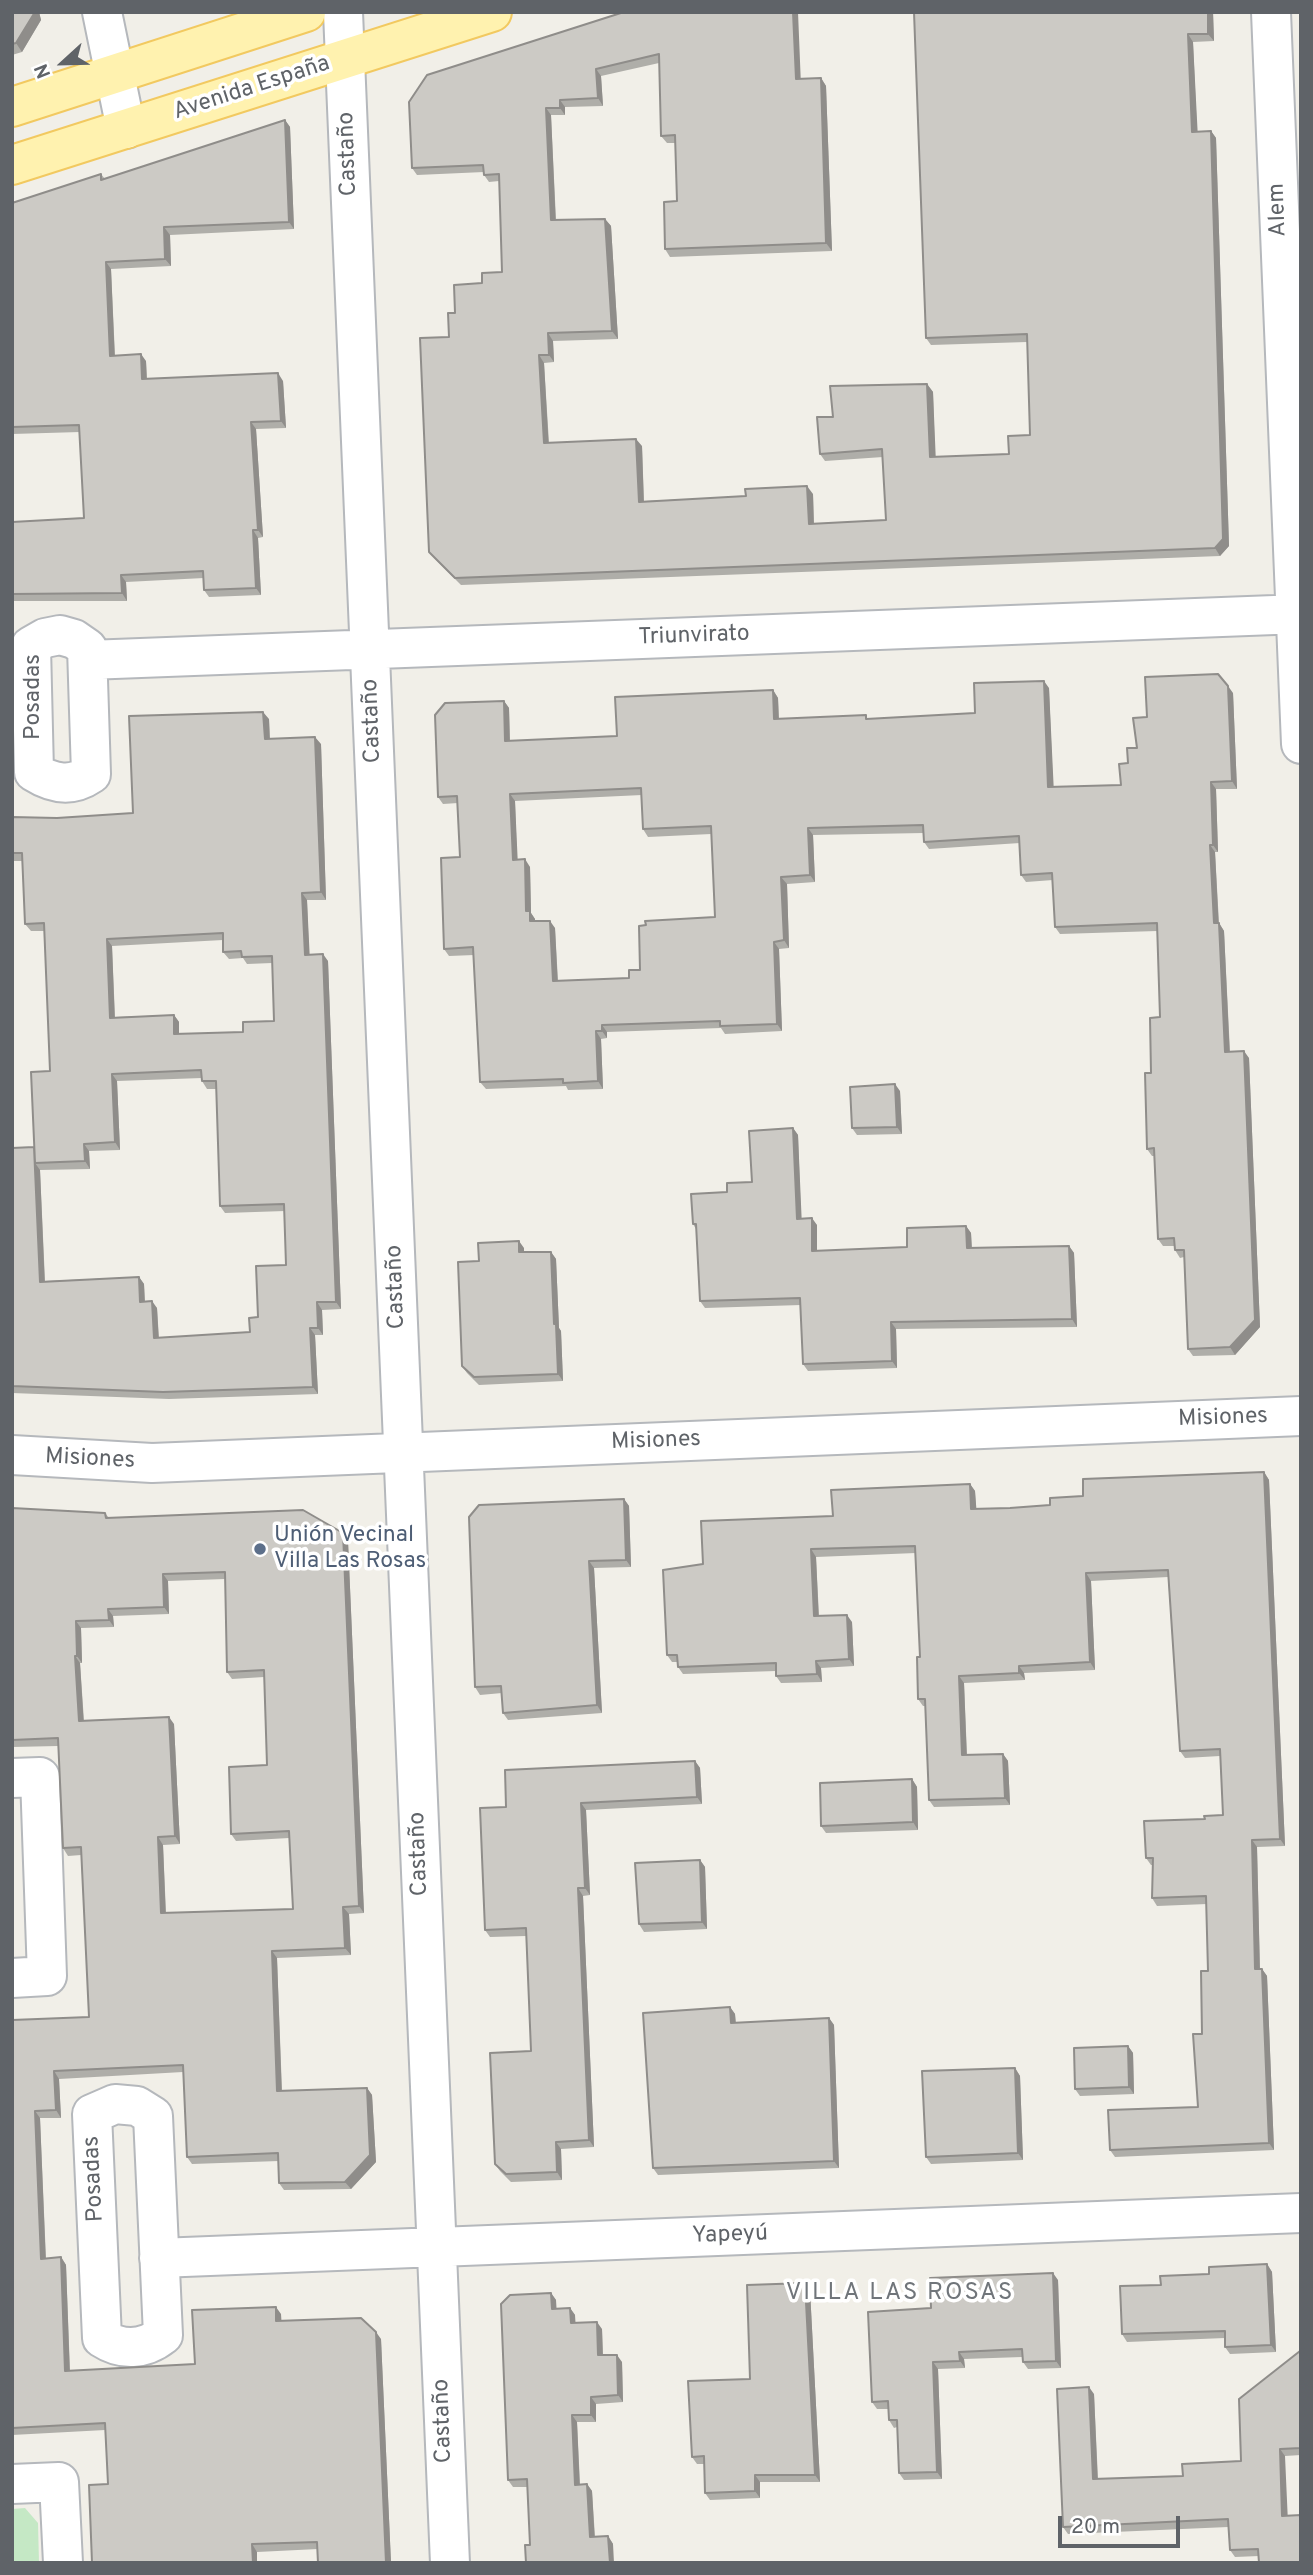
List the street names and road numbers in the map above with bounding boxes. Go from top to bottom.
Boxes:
street label: Avenida España [170,51,334,127]
street label: Castaño [334,111,364,197]
street label: Alem [1264,183,1294,237]
street label: Triunvirato [638,621,750,653]
street label: Posadas [20,654,48,740]
street label: Castaño [358,678,388,764]
street label: Castaño [382,1244,412,1330]
street label: Misiones [1178,1404,1268,1434]
street label: Misiones [611,1427,701,1457]
street label: Misiones [44,1444,136,1476]
street label: Castaño [405,1811,435,1897]
street label: Posadas [79,2135,111,2223]
street label: Yapeyú [692,2221,768,2251]
street label: Castaño [429,2378,459,2464]

